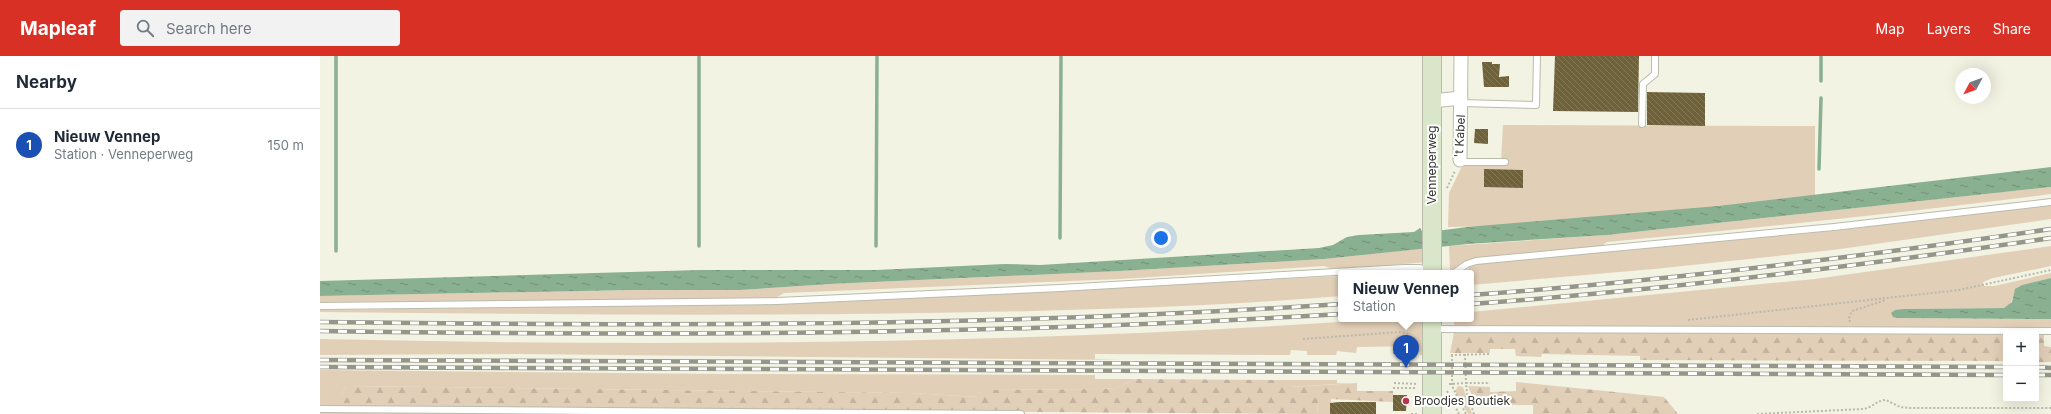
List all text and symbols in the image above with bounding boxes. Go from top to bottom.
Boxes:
search box [120,10,400,46]
text: Mapleaf [20,17,96,40]
icon: search [134,17,156,39]
text: Search here [166,19,252,38]
text: Map [1876,20,1905,37]
text: Layers [1927,20,1971,37]
text: Share [1993,20,2031,37]
north arrow [1955,68,1991,104]
text: Nearby [16,72,77,92]
street label: 't Kabel [1451,114,1468,158]
street label: Venneperweg [1424,126,1439,204]
text: Nieuw Vennep [54,127,160,146]
text: 1 [26,137,32,153]
text: 150 m [268,137,304,153]
text: Station · Venneperweg [54,146,193,162]
your location [1151,228,1171,248]
popup [1338,270,1474,322]
text: Nieuw Vennep [1353,279,1459,298]
text: Station [1353,298,1396,314]
map controls [2003,330,2039,402]
button: + [2003,330,2039,366]
pin: 1 [1393,335,1419,368]
button: − [2003,366,2039,402]
place label: Broodjes Boutiek [1414,393,1510,408]
marker: Broodjes Boutiek [1401,396,1411,406]

